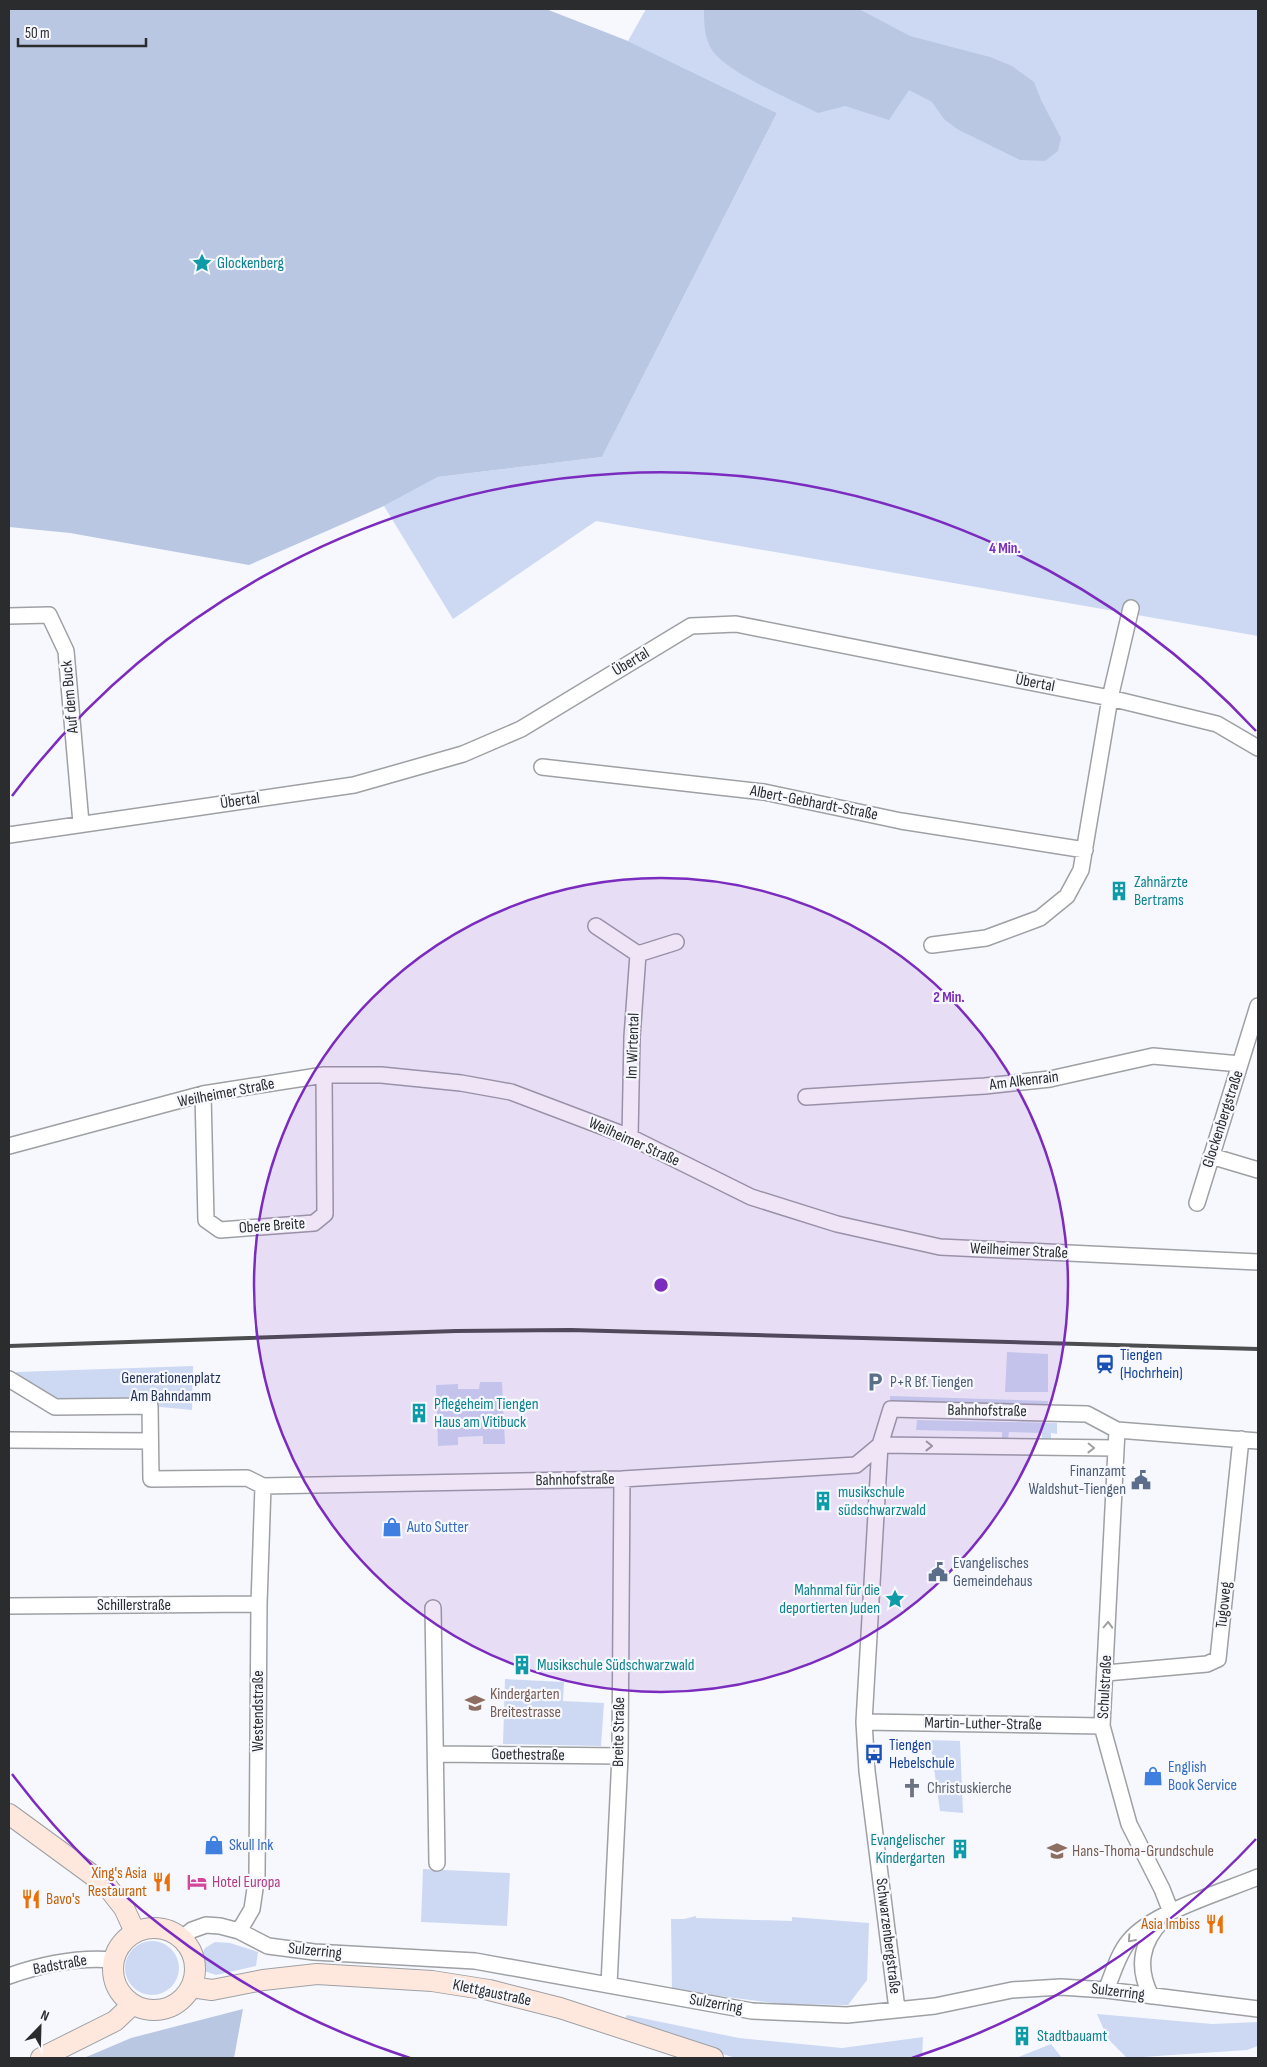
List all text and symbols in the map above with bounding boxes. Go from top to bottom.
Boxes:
scale bar [18,15,145,47]
text: 50 m [25,24,50,43]
place icon: Glockenberg [191,252,213,274]
place label: Glockenberg [217,254,284,273]
text: 4 Min. [989,539,1021,558]
street label: Übertal [609,644,653,680]
street label: Auf dem Buck [57,660,83,735]
street label: Übertal [1014,670,1056,696]
street label: Albert-Gebhardt-Straße [748,781,879,825]
street label: Übertal [219,789,261,813]
place label: Zahnärzte Bertrams [1134,873,1188,910]
building icon: Zahnärzte Bertrams [1108,880,1130,902]
text: 2 Min. [933,988,965,1007]
street label: Im Wirtental [622,1013,644,1079]
street label: Am Alkenrain [987,1067,1060,1095]
street label: Glockenbergstraße [1198,1068,1248,1170]
street label: Weilheimer Straße [176,1074,276,1112]
street label: Weilheimer Straße [585,1113,683,1171]
street label: Obere Breite [238,1214,306,1238]
street label: Weilheimer Straße [970,1239,1068,1263]
centre of rings [652,1276,670,1294]
place label: Tiengen (Hochrhein) [1120,1346,1183,1383]
station icon: Tiengen (Hochrhein) [1094,1353,1116,1375]
park label: Generationenplatz Am Bahndamm [121,1369,221,1406]
parking icon: P+R Bf. Tiengen [864,1371,886,1393]
place label: P+R Bf. Tiengen [890,1373,973,1392]
place label: Pflegeheim Tiengen Haus am Vitibuck [434,1395,538,1432]
street label: Bahnhofstraße [947,1401,1027,1421]
building icon: Pflegeheim Tiengen Haus am Vitibuck [408,1402,430,1424]
one-way arrow [925,1441,933,1451]
one-way arrow [1087,1442,1095,1453]
place label: Finanzamt Waldshut-Tiengen [1029,1462,1126,1499]
public building icon: Finanzamt Waldshut-Tiengen [1130,1469,1152,1491]
street label: Bahnhofstraße [535,1470,615,1490]
place label: musikschule südschwarzwald [838,1483,926,1520]
building icon: musikschule südschwarzwald [812,1490,834,1512]
shop icon: Auto Sutter [381,1516,403,1538]
place label: Auto Sutter [406,1518,469,1537]
place label: Evangelisches Gemeindehaus [953,1554,1033,1591]
public building icon: Evangelisches Gemeindehaus [927,1561,949,1583]
place label: Mahnmal für die deportierten Juden [779,1581,880,1618]
street label: Tugoweg [1212,1581,1236,1629]
place icon: Mahnmal für die deportierten Juden [884,1588,906,1610]
street label: Schillerstraße [97,1596,171,1615]
one-way arrow [1103,1621,1113,1628]
building icon: Musikschule Südschwarzwald [511,1654,533,1676]
street label: Schulstraße [1094,1655,1116,1719]
place label: Musikschule Südschwarzwald [537,1656,695,1675]
street label: Westendstraße [249,1670,268,1752]
place label: Kindergarten Breitestrasse [490,1685,561,1722]
school or university icon: Kindergarten Breitestrasse [464,1692,486,1714]
street label: Breite Straße [609,1697,629,1767]
street label: Martin-Luther-Straße [924,1713,1042,1735]
place label: Tiengen Hebelschule [889,1736,955,1773]
bus stop icon: Tiengen Hebelschule [863,1743,885,1765]
street label: Goethestraße [491,1745,565,1765]
place label: English Book Service [1168,1758,1237,1795]
shop icon: English Book Service [1142,1765,1164,1787]
church icon: Christuskierche [901,1777,923,1799]
place label: Christuskierche [927,1779,1012,1798]
place label: Evangelischer Kindergarten [870,1831,945,1868]
shop icon: Skull Ink [203,1834,225,1856]
place label: Skull Ink [229,1836,273,1855]
building icon: Evangelischer Kindergarten [949,1838,971,1860]
school or university icon: Hans-Thoma-Grundschule [1046,1840,1068,1862]
place label: Hans-Thoma-Grundschule [1072,1842,1214,1861]
place label: Xing's Asia Restaurant [88,1864,147,1901]
restaurant icon: Xing's Asia Restaurant [151,1871,173,1893]
hotel icon: Hotel Europa [186,1871,208,1893]
place label: Hotel Europa [212,1873,281,1892]
street label: Schwarzenbergstraße [871,1877,905,1995]
restaurant icon: Bavo's [20,1888,42,1910]
place label: Bavo's [46,1890,80,1909]
restaurant icon: Asia Imbiss [1204,1913,1226,1935]
place label: Asia Imbiss [1140,1915,1200,1934]
one-way arrow [1128,1934,1137,1943]
street label: Sulzerring [287,1939,343,1963]
street label: Badstraße [32,1951,88,1979]
street label: Klettgaustraße [451,1975,533,2011]
street label: Sulzerring [1090,1979,1146,2005]
street label: Sulzerring [688,1990,744,2018]
north arrow [15,2002,65,2052]
text: N [38,2006,52,2025]
building icon: Stadtbauamt [1011,2025,1033,2047]
place label: Stadtbauamt [1037,2027,1107,2046]

